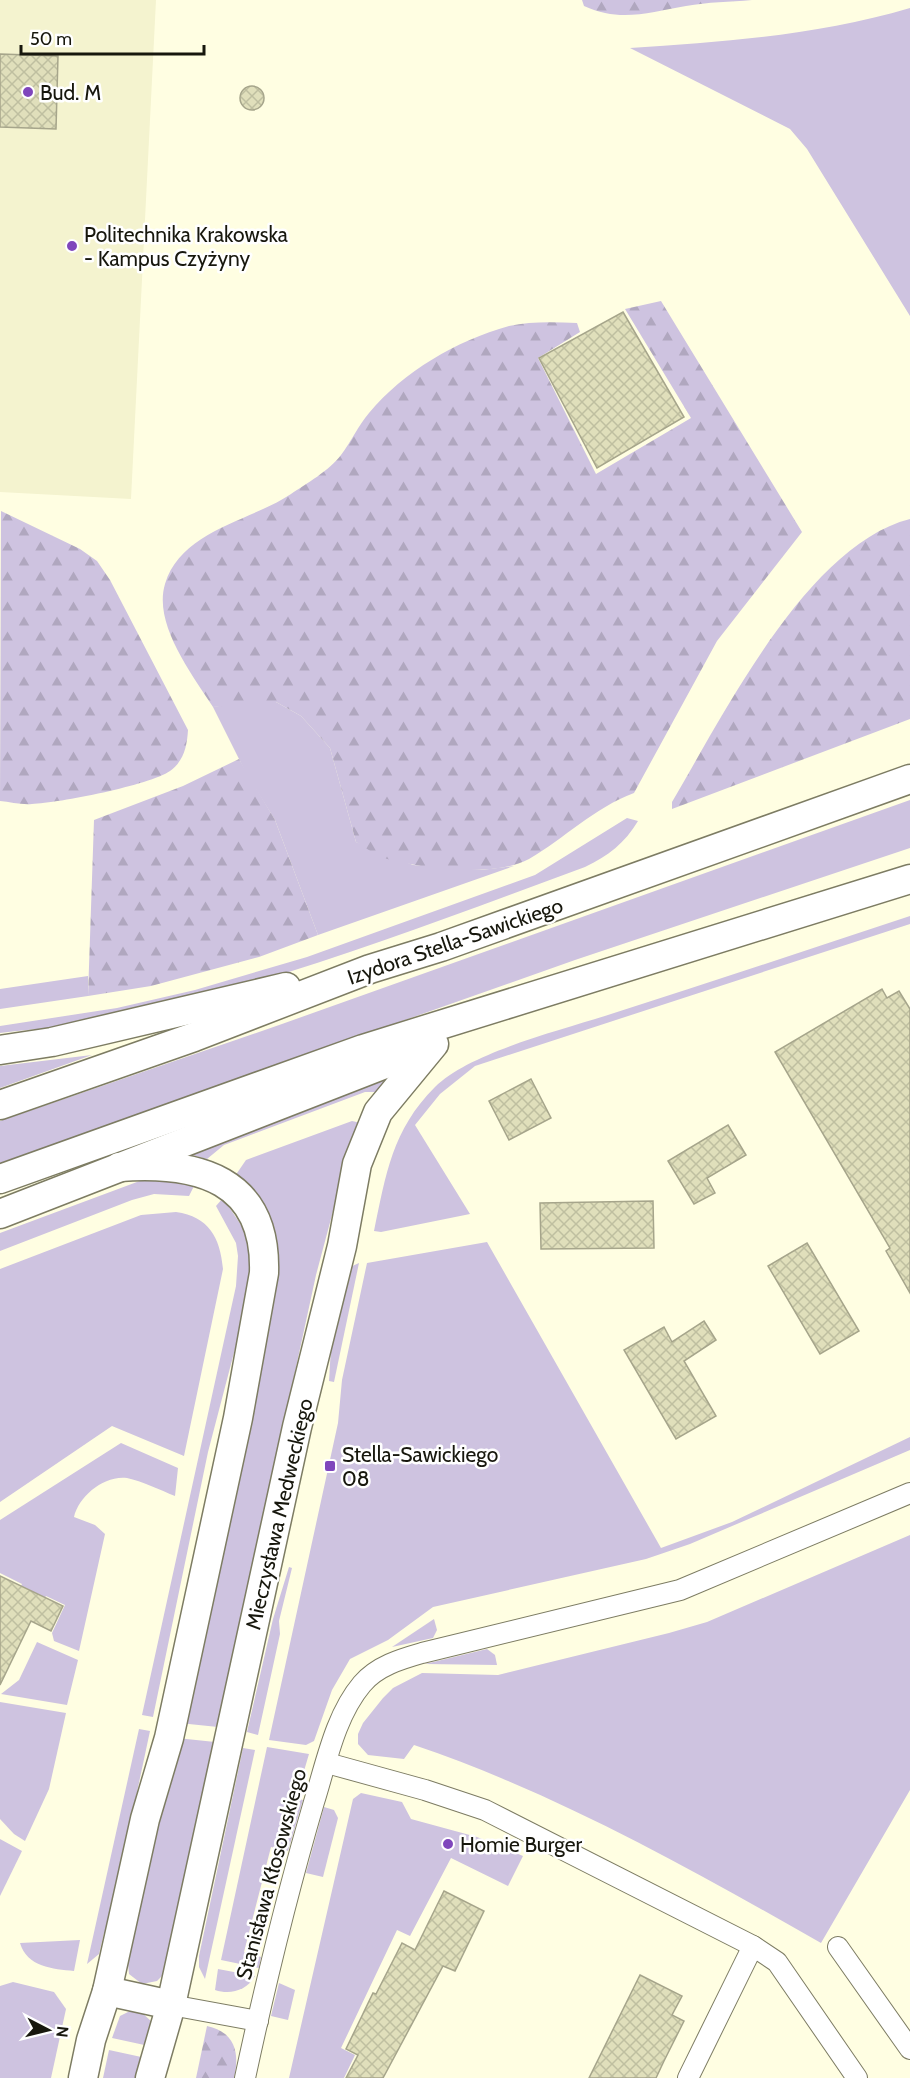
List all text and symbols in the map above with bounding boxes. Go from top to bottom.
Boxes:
scale bar [21,18,204,56]
text: 50 m [30,28,72,50]
place label: Bud. M [40,80,101,105]
marker: Bud. M [21,85,35,99]
place label: Politechnika Krakowska - Kampus Czyżyny [84,222,288,271]
marker: Politechnika Krakowska - Kampus Czyżyny [65,239,79,253]
street label: Izydora Stella-Sawickiego [344,892,566,990]
street label: Mieczysława Medweckiego [240,1396,318,1632]
place label: Stella-Sawickiego 08 [342,1442,498,1491]
marker: Stella-Sawickiego 08 [323,1459,337,1473]
street label: Stanisława Kłosowskiego [231,1766,311,1982]
place label: Homie Burger [460,1832,583,1857]
marker: Homie Burger [441,1837,455,1851]
north arrow [18,2000,78,2060]
text: N [52,2025,73,2039]

